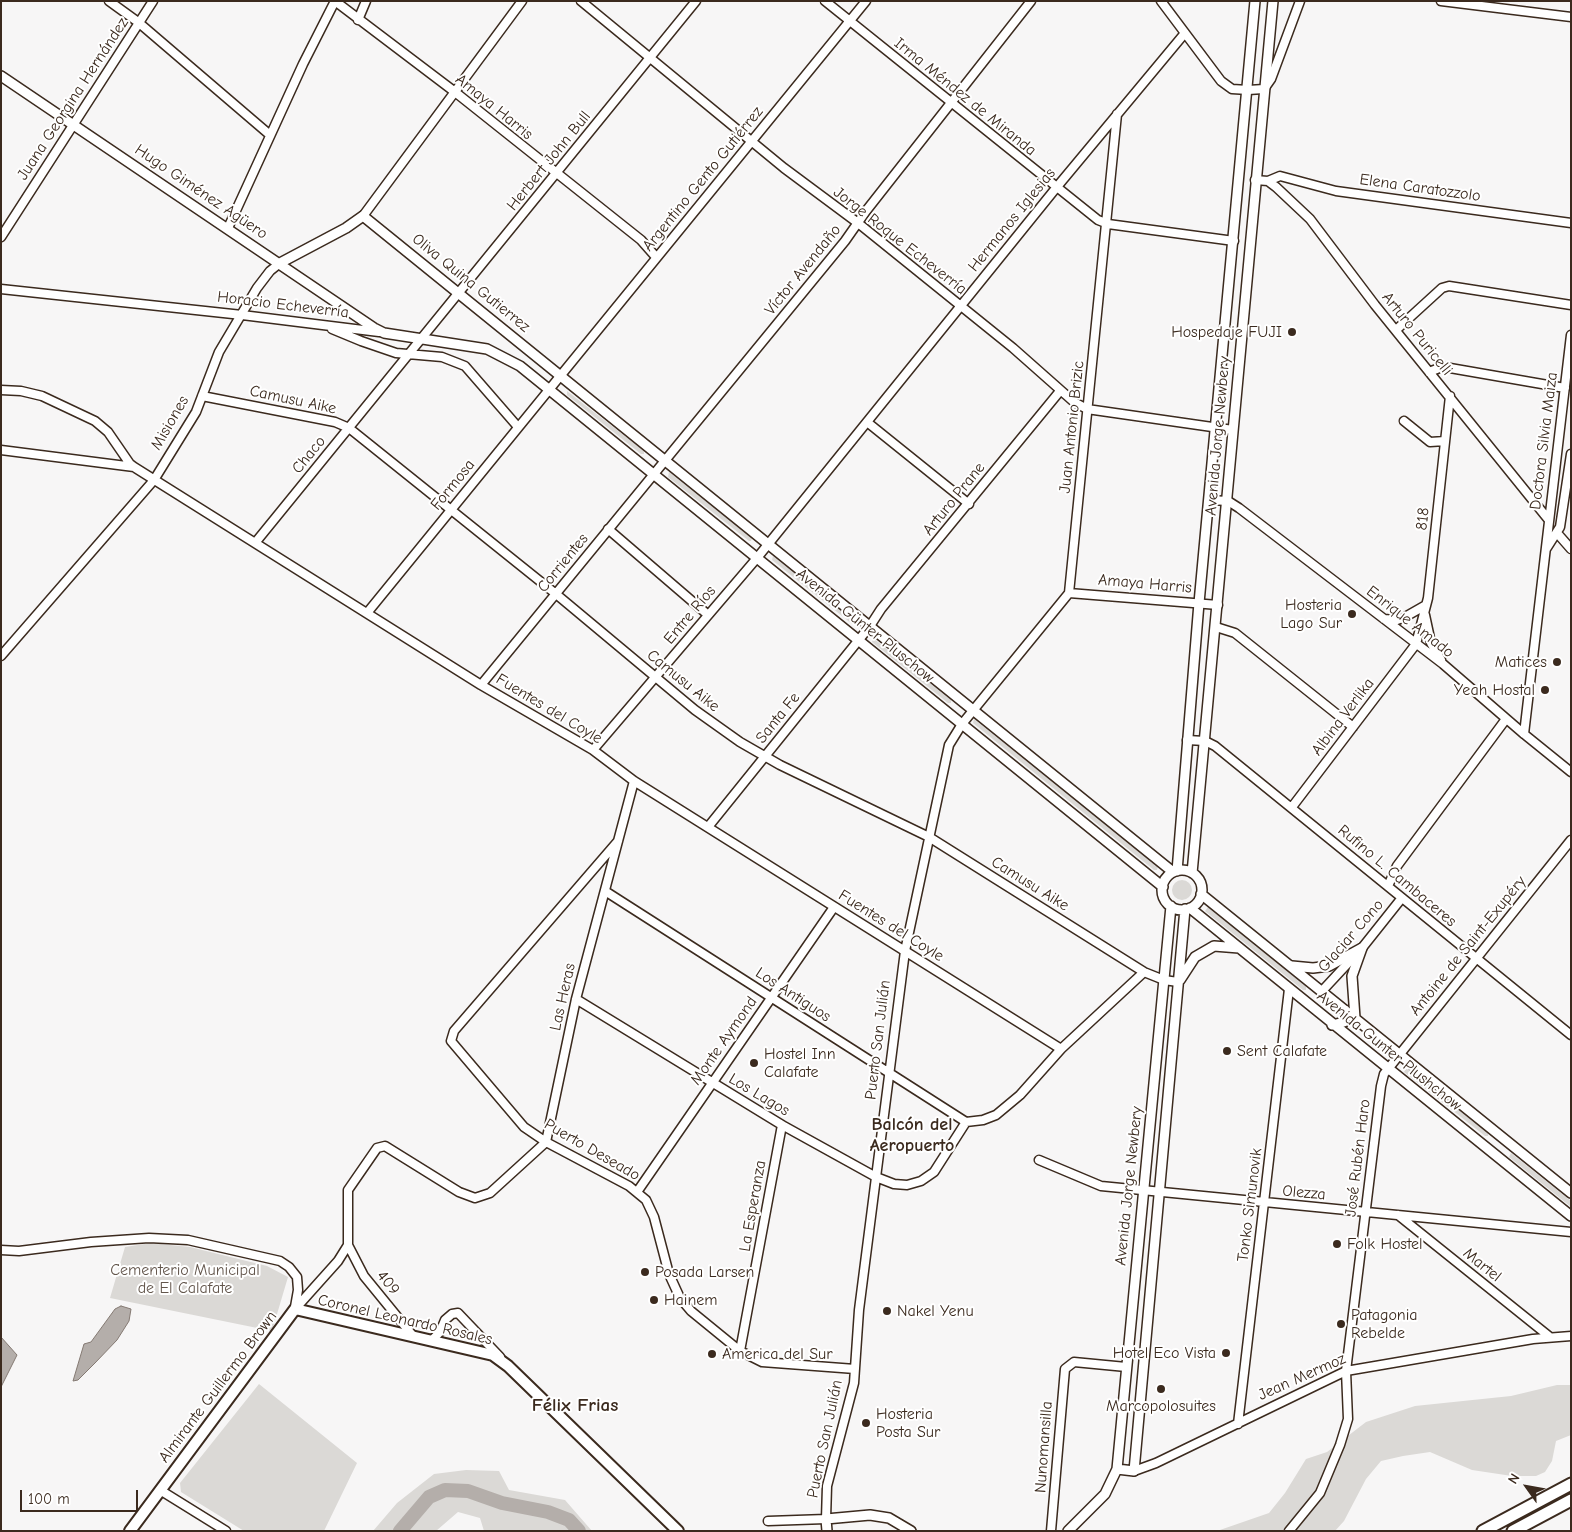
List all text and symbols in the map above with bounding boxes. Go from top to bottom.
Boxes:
street label: Juana Georgina Hernández [13,14,133,184]
street label: Irma Méndez de Miranda [890,34,1040,160]
street label: Amaya Harris [451,70,537,144]
street label: Argentino Gento Gutiérrez [639,103,767,255]
street label: Herbert John Bull [503,107,595,215]
street label: Hugo Giménez Agüero [131,140,271,244]
street label: Hermanos Iglesias [964,164,1060,276]
street label: Elena Caratozzolo [1358,170,1482,206]
street label: Jorge Roque Echeverría [829,183,971,299]
street label: Víctor Avendaño [761,221,845,319]
street label: Oliva Quina Gutierrez [408,230,534,336]
street label: Horacio Echeverría [216,287,350,323]
street label: Arturo Puricelli [1378,288,1456,380]
place label: Hospedaje FUJI [1171,322,1282,342]
marker: Hospedaje FUJI [1286,326,1298,338]
street label: Avenida Jorge Newbery [1201,356,1235,516]
street label: Juan Antonio Brizic [1055,360,1089,494]
street label: Doctora Silvia Maiza [1526,371,1562,511]
street label: Camusu Aike [248,381,338,419]
street label: Misiones [147,393,193,453]
street label: Chaco [288,432,330,478]
street label: Formosa [427,456,479,514]
street label: Arturo Prane [919,459,989,539]
street label: 818 [1412,507,1434,531]
street label: Corrientes [533,530,593,596]
street label: Avenida Günter Pluschow [792,564,938,688]
street label: Amaya Harris [1097,570,1193,598]
street label: Entre Ríos [660,582,720,648]
street label: Enrique Amado [1362,582,1458,662]
place label: Hosteria Lago Sur [1280,595,1342,633]
marker: Hosteria Lago Sur [1346,608,1358,620]
street label: Camusu Aike [643,646,723,716]
place label: Matices [1495,652,1547,672]
marker: Matices [1551,656,1563,668]
street label: Fuentes del Coyle [492,670,606,748]
street label: Albina Verlika [1308,674,1378,760]
place label: Yeah Hostal [1454,680,1535,700]
marker: Yeah Hostal [1539,684,1551,696]
street label: Santa Fe [752,689,804,747]
street label: Rufino L. Cambaceres [1334,821,1460,931]
street label: Camusu Aike [988,853,1072,915]
street label: Antoine de Saint-Exupéry [1406,872,1530,1020]
street label: Fuentes del Coyle [835,886,947,966]
street label: Glaciar Cono [1314,896,1388,976]
street label: Las Heras [546,961,580,1033]
street label: Los Antiguos [752,964,834,1026]
street label: Puerto San Julián [861,979,895,1101]
street label: Avenida Gunter Plushchow [1313,987,1465,1115]
street label: Monte Aymond [686,993,762,1089]
place label: Sent Calafate [1237,1041,1327,1061]
place label: Hostel Inn Calafate [764,1044,836,1082]
marker: Sent Calafate [1221,1045,1233,1057]
marker: Hostel Inn Calafate [748,1057,760,1069]
street label: Los Lagos [725,1069,793,1121]
street label: José Rubén Haro [1341,1098,1375,1218]
street label: Avenida Jorge Newbery [1111,1105,1147,1267]
district label: Balcón del Aeropuerto [870,1114,954,1156]
street label: Puerto Deseado [541,1115,643,1185]
street label: Tonko Simunovik [1233,1147,1267,1263]
street label: La Esperanza [736,1159,770,1253]
street label: Olezza [1281,1182,1327,1204]
place label: Folk Hostel [1347,1234,1423,1254]
marker: Folk Hostel [1331,1238,1343,1250]
street label: Martel [1459,1244,1505,1286]
park label: Cementerio Municipal de El Calafate [110,1260,260,1298]
place label: Posada Larsen [655,1262,754,1282]
marker: Posada Larsen [639,1266,651,1278]
street label: 409 [372,1267,404,1299]
place label: Hainem [664,1290,718,1310]
street label: Coronel Leonardo Rosales [316,1291,494,1349]
marker: Hainem [648,1294,660,1306]
place label: Nakel Yenu [897,1301,974,1321]
marker: Nakel Yenu [881,1305,893,1317]
place label: Patagonia Rebelde [1351,1305,1418,1343]
street label: Almirante Guillermo Brown [155,1307,281,1467]
marker: Patagonia Rebelde [1335,1318,1347,1330]
place label: Hotel Eco Vista [1113,1343,1216,1363]
place label: America del Sur [722,1344,833,1364]
marker: Hotel Eco Vista [1220,1347,1232,1359]
marker: America del Sur [706,1348,718,1360]
street label: Jean Mermoz [1255,1349,1349,1405]
street label: Puerto San Julián [803,1378,847,1500]
marker: Marcopolosuites [1155,1383,1167,1395]
district label: Félix Frias [532,1395,618,1417]
place label: Marcopolosuites [1106,1396,1216,1416]
street label: Nunomansilla [1031,1400,1057,1494]
place label: Hosteria Posta Sur [876,1404,940,1442]
marker: Hosteria Posta Sur [860,1417,872,1429]
north arrow [1502,1462,1552,1512]
text: N [1504,1470,1523,1487]
scale bar [22,1480,140,1512]
text: 100 m [28,1490,70,1508]

